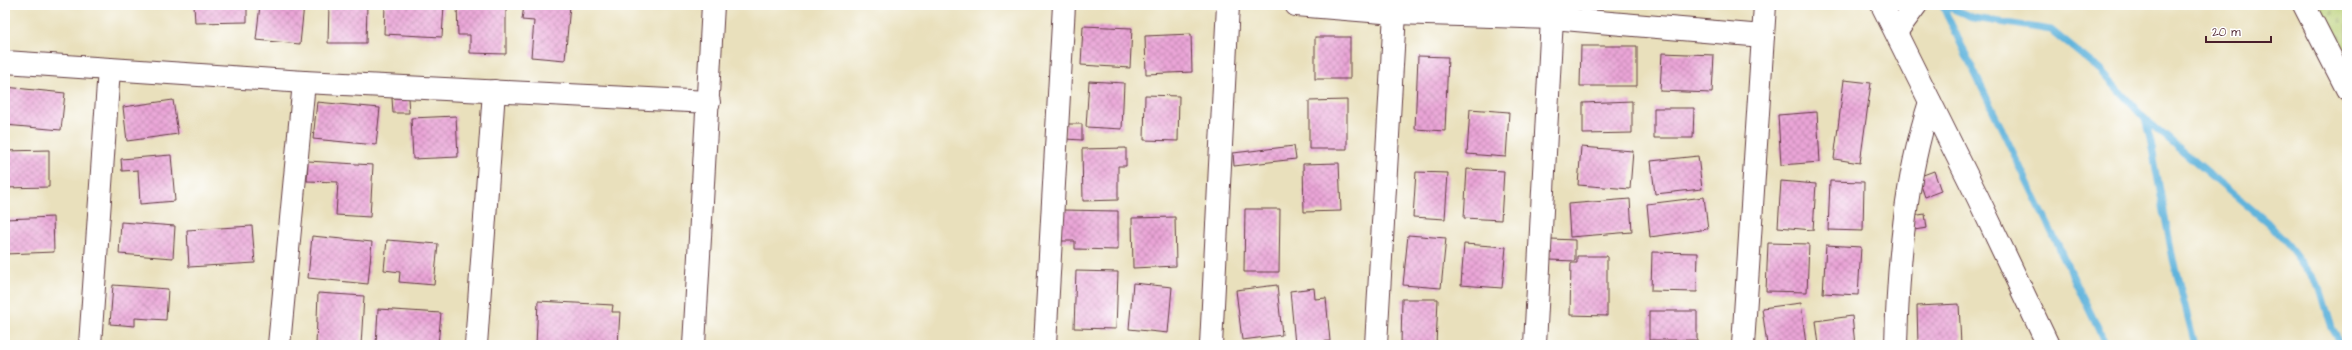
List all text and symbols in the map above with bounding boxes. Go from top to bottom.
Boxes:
scale bar [2206,18,2271,44]
text: 20 m [2212,24,2241,41]

